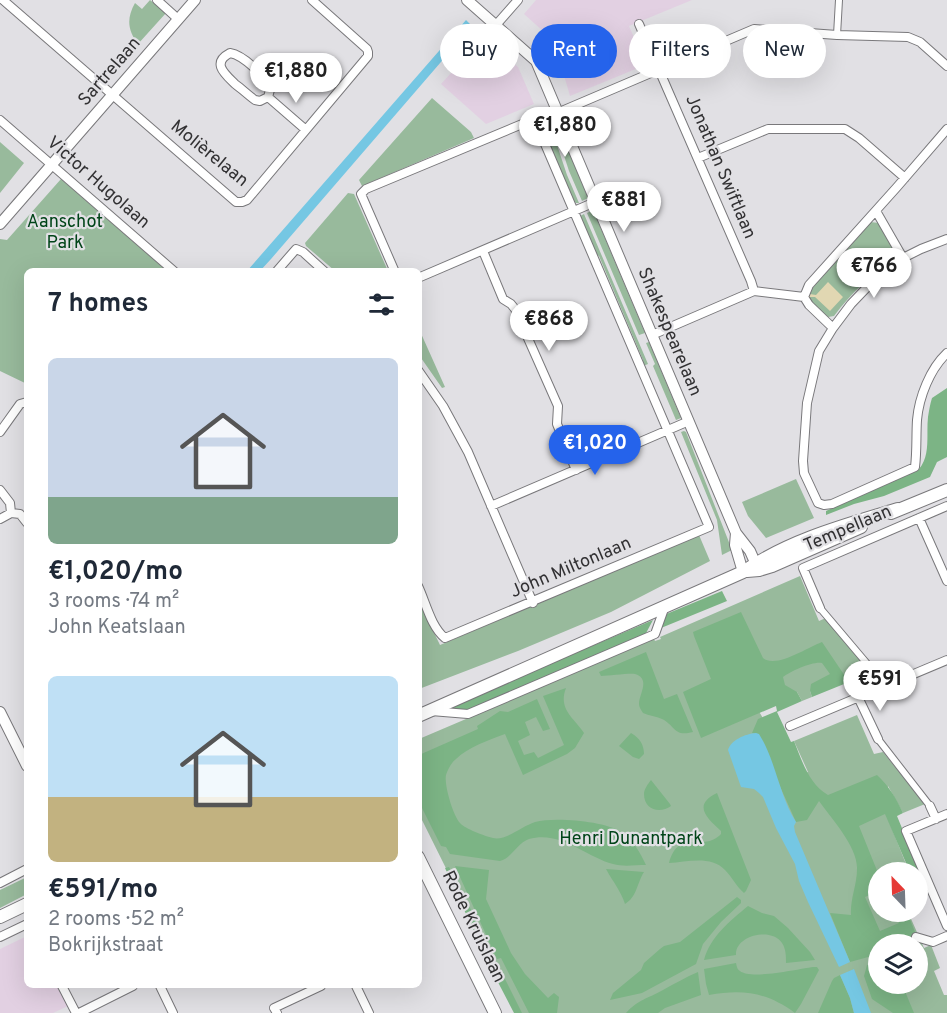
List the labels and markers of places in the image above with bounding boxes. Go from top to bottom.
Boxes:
pin: €1,880 [247,53,345,104]
pin: €1,880 [516,107,614,158]
pin: €881 [588,182,660,233]
pin: €766 [838,248,910,299]
pin: €868 [513,301,585,352]
pin: €1,020 [546,425,644,476]
pin: €591 [844,661,916,712]

